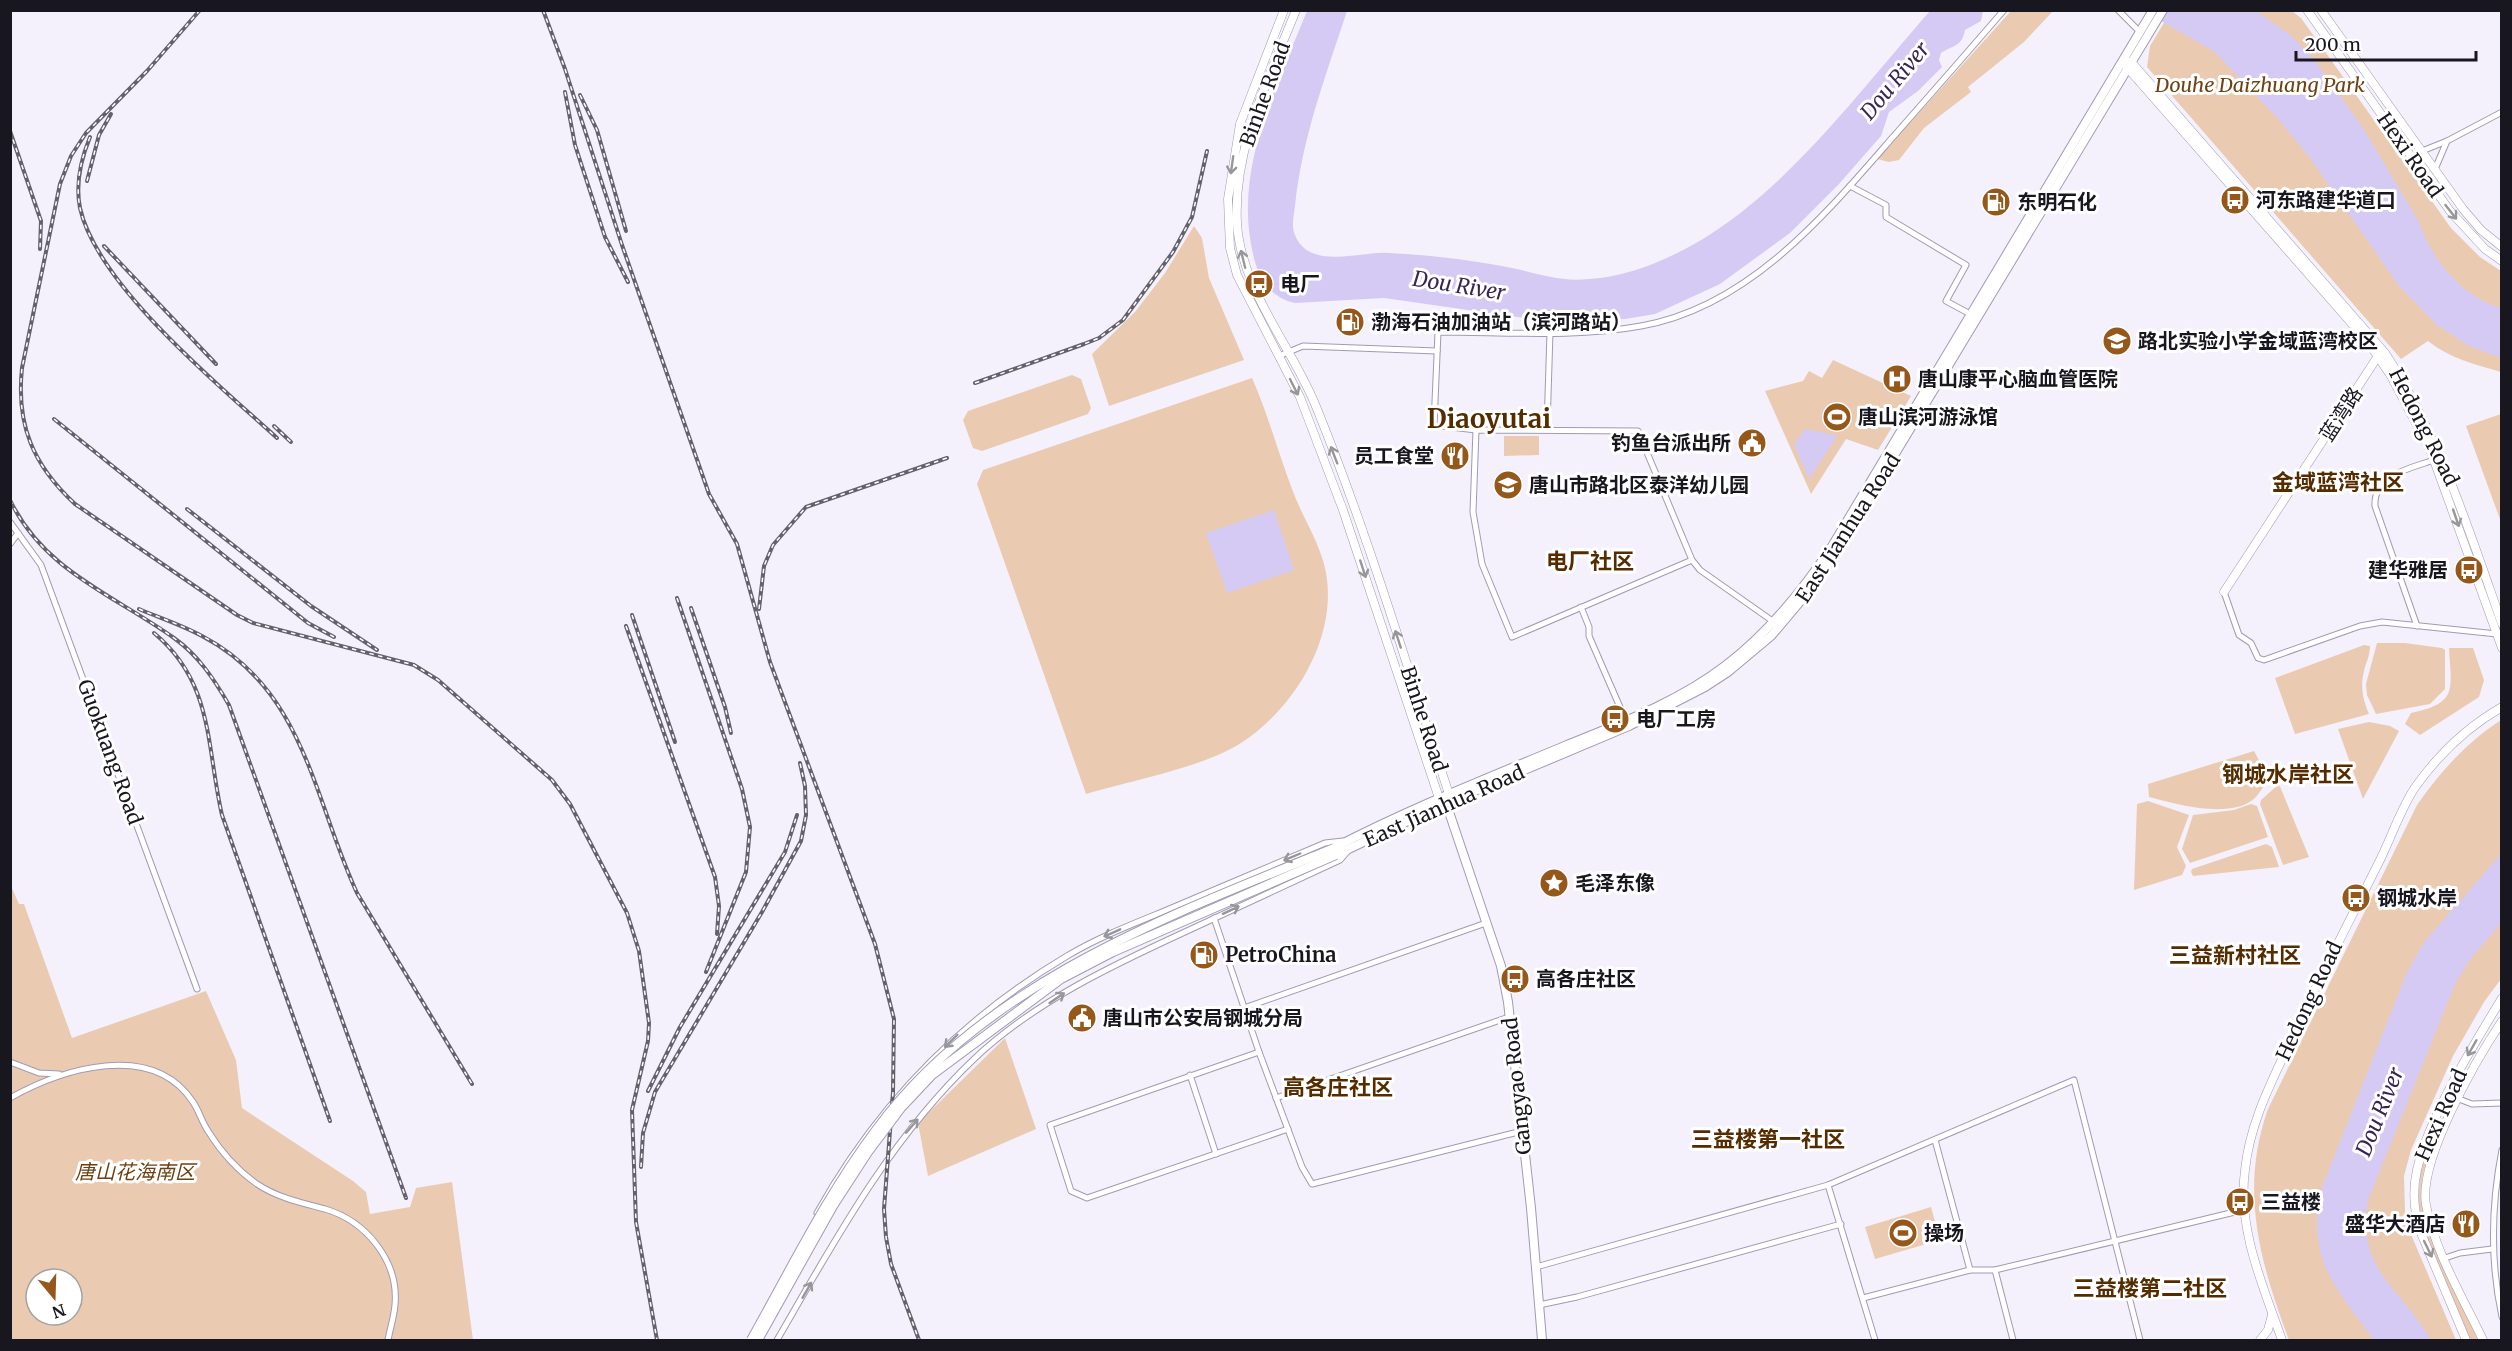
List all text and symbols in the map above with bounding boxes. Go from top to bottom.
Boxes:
scale bar [2296,24,2476,62]
text: 200 m [2305,33,2361,56]
water label: Dou River [1854,36,1935,126]
street label: Binhe Road [1234,38,1295,150]
park label: Douhe Daizhuang Park [2154,72,2365,97]
street label: Hexi Road [2372,107,2449,202]
one-way arrow [1227,155,1238,174]
bus stop icon: 河东路建华道口 [2219,184,2251,216]
fuel station icon: 东明石化 [1980,186,2012,218]
place label: 河东路建华道口 [2256,187,2396,212]
place label: 东明石化 [2017,189,2097,214]
one-way arrow [2444,203,2457,219]
one-way arrow [1237,250,1248,269]
water label: Dou River [1410,265,1508,306]
bus stop icon: 电厂 [1243,268,1275,300]
place label: 电厂 [1280,271,1320,296]
fuel station icon: 渤海石油加油站（滨河路站） [1334,306,1366,338]
place label: 渤海石油加油站（滨河路站） [1371,309,1631,334]
school or university icon: 路北实验小学金域蓝湾校区 [2101,325,2133,357]
place label: 路北实验小学金域蓝湾校区 [2138,328,2378,353]
hospital icon: 唐山康平心脑血管医院 [1881,363,1913,395]
street label: Hedong Road [2384,364,2465,490]
place label: 唐山康平心脑血管医院 [1918,366,2118,391]
one-way arrow [1289,377,1301,395]
street label: 蓝湾路 [2314,382,2367,446]
sports icon: 唐山滨河游泳馆 [1821,401,1853,433]
district label: Diaoyutai [1427,402,1551,435]
place label: 唐山滨河游泳馆 [1858,404,1998,429]
public building icon: 钓鱼台派出所 [1736,427,1768,459]
place label: 钓鱼台派出所 [1611,430,1731,455]
restaurant icon: 员工食堂 [1439,440,1471,472]
place label: 员工食堂 [1354,443,1434,468]
one-way arrow [1327,446,1338,465]
street label: East Jianhua Road [1790,448,1905,607]
district label: 金域蓝湾社区 [2272,468,2404,496]
school or university icon: 唐山市路北区泰洋幼儿园 [1492,469,1524,501]
place label: 唐山市路北区泰洋幼儿园 [1529,472,1749,497]
one-way arrow [2452,508,2463,527]
district label: 电厂社区 [1546,547,1634,575]
bus stop icon: 建华雅居 [2453,554,2485,586]
place label: 建华雅居 [2368,557,2448,582]
one-way arrow [1358,559,1369,578]
one-way arrow [1392,630,1403,649]
street label: Binhe Road [1396,663,1453,775]
street label: Guokuang Road [73,676,148,828]
bus stop icon: 电厂工房 [1599,703,1631,735]
place label: 电厂工房 [1636,706,1716,731]
street label: East Jianhua Road [1360,759,1528,852]
district label: 钢城水岸社区 [2222,760,2354,788]
one-way arrow [1283,852,1301,864]
place icon: 毛泽东像 [1538,867,1570,899]
place label: 毛泽东像 [1575,870,1655,895]
bus stop icon: 钢城水岸 [2340,882,2372,914]
place label: 钢城水岸 [2377,885,2457,910]
one-way arrow [1222,904,1240,916]
one-way arrow [1103,928,1122,939]
street label: Hedong Road [2270,937,2347,1064]
fuel station icon: PetroChina [1188,939,1220,971]
district label: 三益新村社区 [2169,941,2301,969]
place label: PetroChina [1225,942,1336,967]
bus stop icon: 高各庄社区 [1499,963,1531,995]
place label: 高各庄社区 [1536,966,1636,991]
one-way arrow [1049,992,1065,1004]
public building icon: 唐山市公安局钢城分局 [1066,1002,1098,1034]
place label: 唐山市公安局钢城分局 [1103,1005,1303,1030]
street label: Gangyao Road [1497,1016,1536,1156]
one-way arrow [943,1034,958,1048]
one-way arrow [2466,1039,2478,1056]
water label: Dou River [2349,1063,2410,1161]
street label: Hexi Road [2409,1065,2472,1165]
district label: 高各庄社区 [1283,1073,1393,1101]
one-way arrow [905,1119,919,1134]
district label: 三益楼第一社区 [1691,1125,1845,1153]
park label: 唐山花海南区 [75,1159,198,1184]
bus stop icon: 三益楼 [2224,1186,2256,1218]
place label: 三益楼 [2261,1189,2321,1214]
restaurant icon: 盛华大酒店 [2450,1208,2482,1240]
place label: 盛华大酒店 [2345,1211,2445,1236]
sports icon: 操场 [1887,1217,1919,1249]
place label: 操场 [1924,1220,1964,1245]
one-way arrow [2423,1240,2435,1258]
north arrow [24,1267,84,1327]
district label: 三益楼第二社区 [2073,1274,2227,1302]
one-way arrow [801,1282,813,1299]
text: N [49,1300,68,1323]

